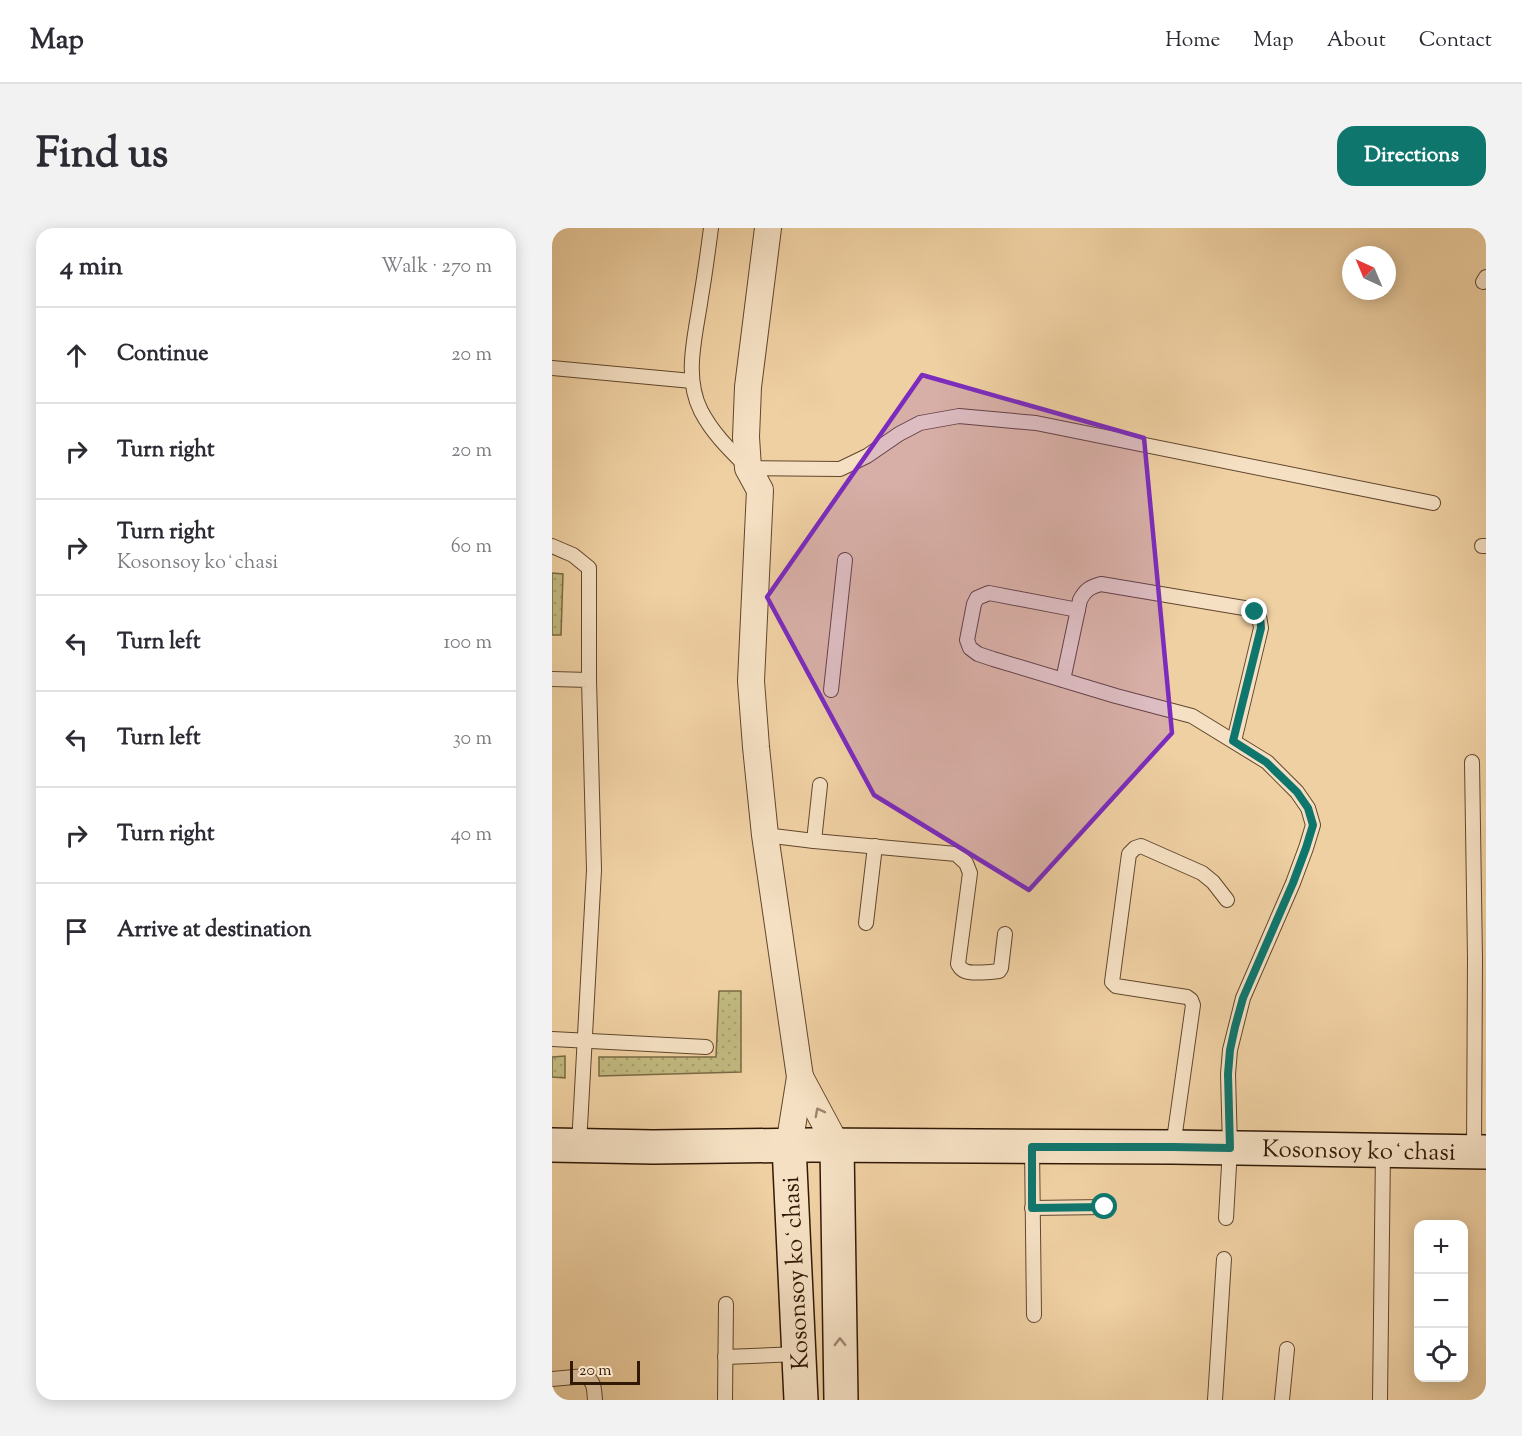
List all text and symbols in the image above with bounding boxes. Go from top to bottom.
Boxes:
text: Map [30,21,84,61]
text: Home [1165,26,1220,56]
text: Map [1253,26,1294,56]
text: About [1327,26,1386,56]
text: Contact [1419,26,1492,56]
text: Find us [36,126,168,186]
button: Directions [1337,126,1486,186]
north arrow [1342,246,1396,300]
text: 4 min [60,249,123,286]
text: Walk · 270 m [381,253,492,282]
icon: ahead [60,339,93,372]
text: Continue [117,339,208,371]
text: 20 m [451,341,492,370]
icon: right [60,435,93,468]
text: Turn right [117,435,214,467]
text: 20 m [451,437,492,466]
text: Turn right [117,517,214,549]
icon: right [60,531,93,564]
text: 60 m [451,533,492,562]
text: Kosonsoy koʻchasi [117,549,278,578]
route end [1241,598,1267,624]
icon: left [60,627,93,660]
text: Turn left [117,627,200,659]
text: 100 m [443,629,492,658]
icon: left [60,723,93,756]
text: Turn left [117,723,200,755]
text: 30 m [453,725,492,754]
icon: right [60,819,93,852]
text: Turn right [117,819,214,851]
text: 40 m [451,821,492,850]
icon: arrive [60,915,93,948]
text: Arrive at destination [117,915,312,947]
one-way arrow [815,1107,826,1118]
street label: Kosonsoy koʻchasi [1262,1133,1456,1171]
street label: Kosonsoy koʻchasi [775,1175,819,1370]
route start [1091,1193,1117,1219]
map controls [1414,1220,1468,1382]
button: + [1414,1220,1468,1274]
button: − [1414,1274,1468,1328]
button: locate [1414,1328,1468,1382]
one-way arrow [834,1337,846,1346]
scale bar [570,1358,640,1386]
text: 20 m [579,1360,612,1383]

